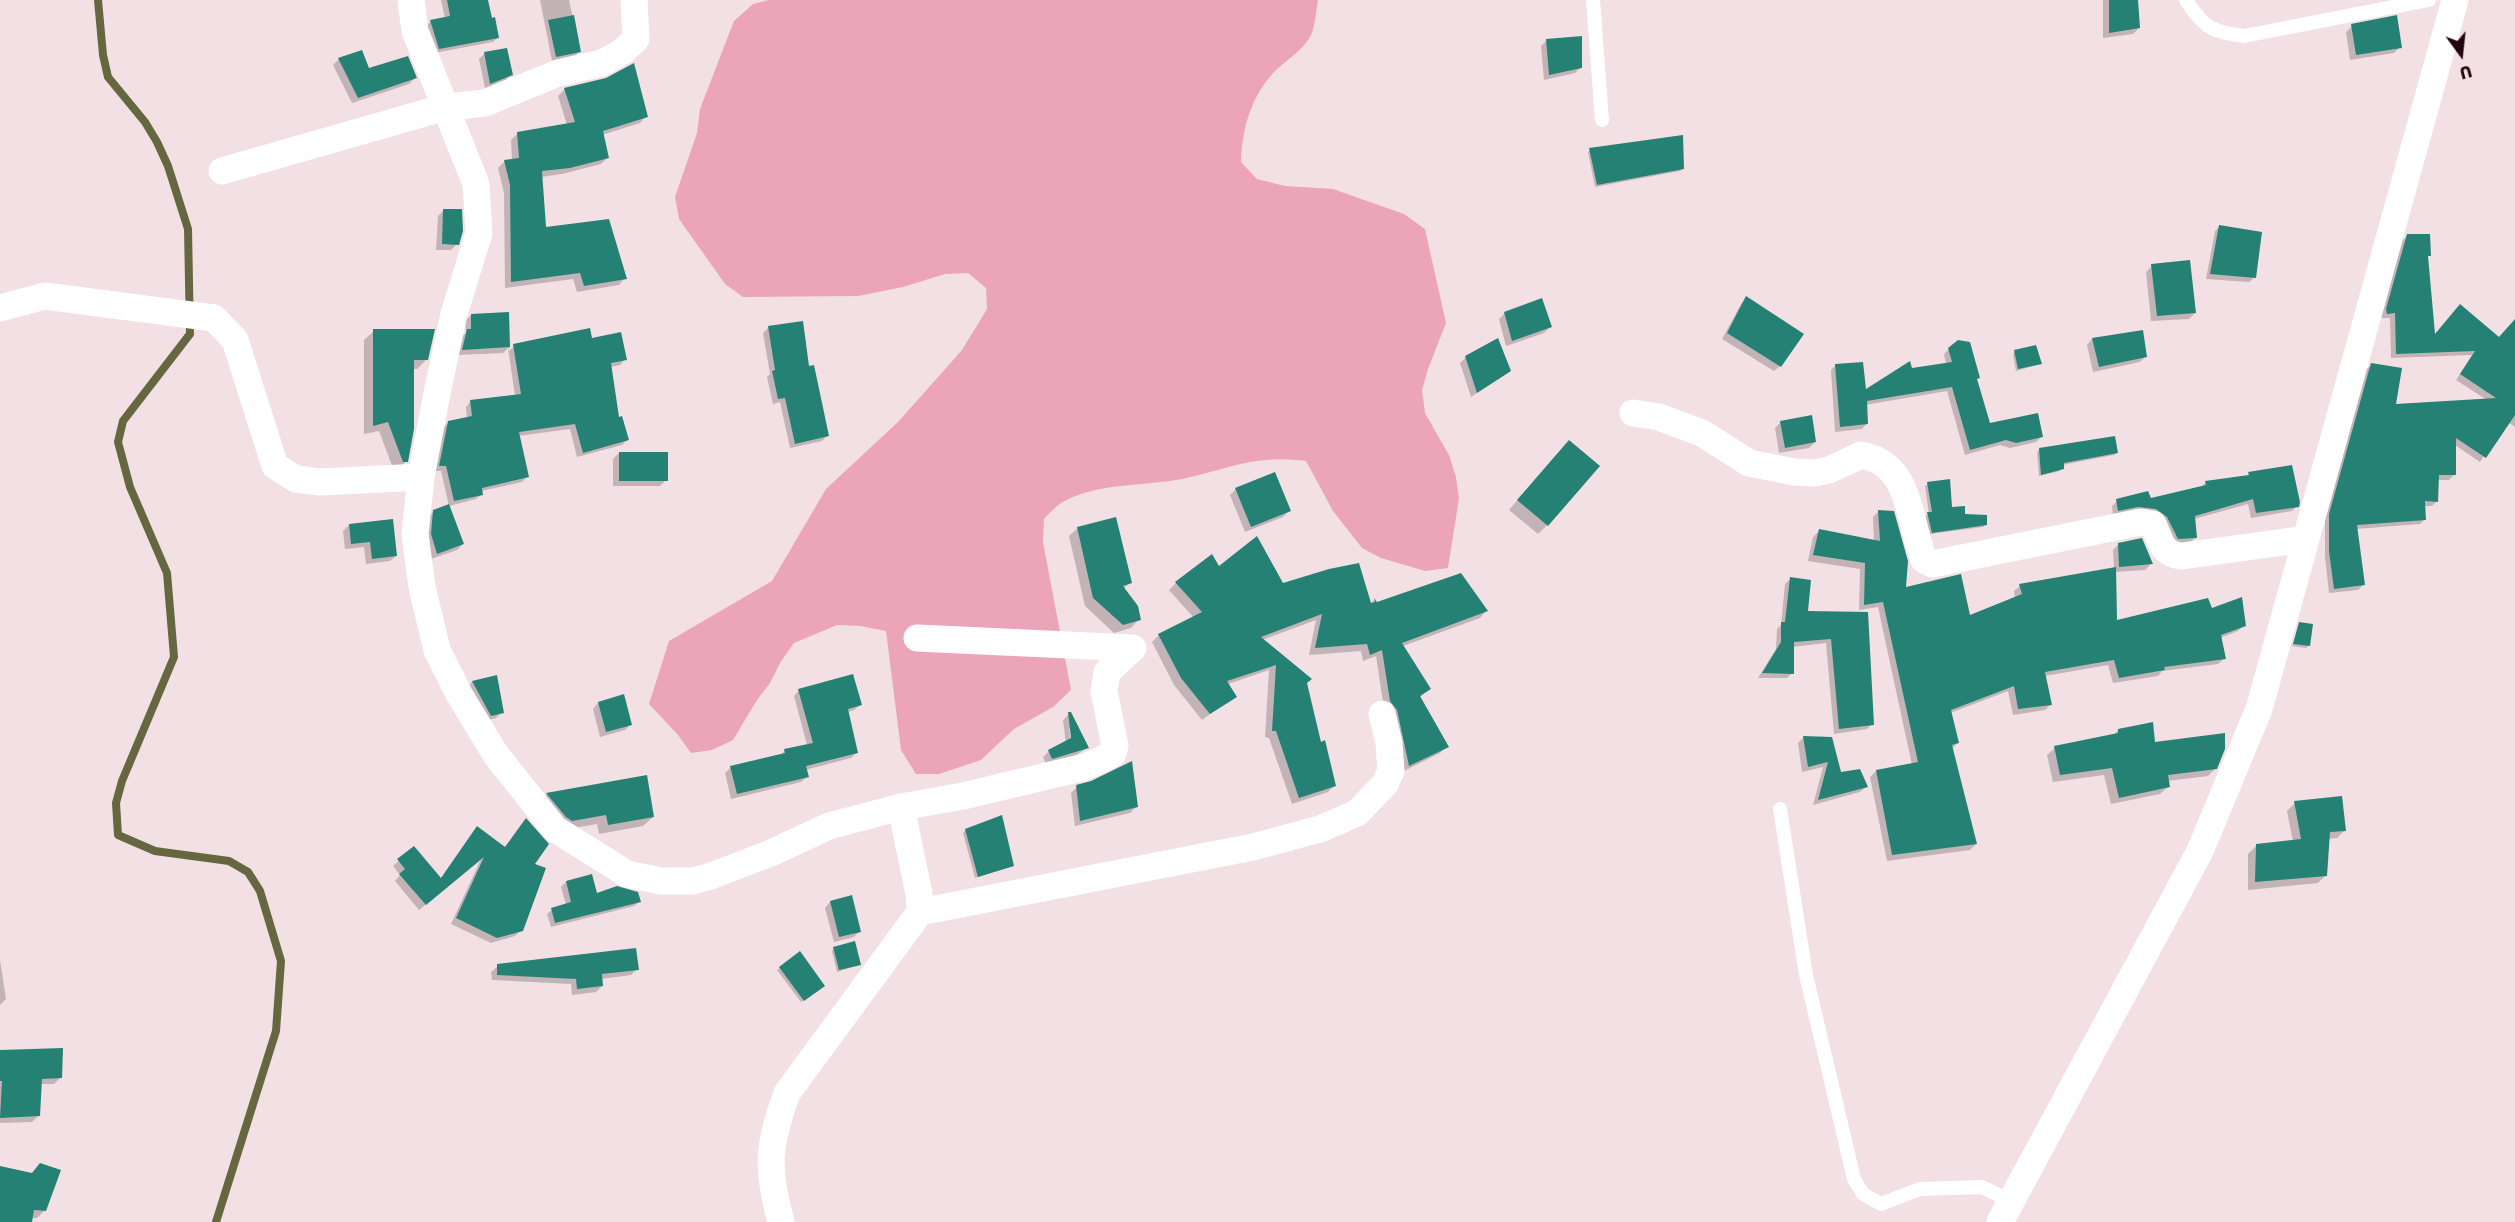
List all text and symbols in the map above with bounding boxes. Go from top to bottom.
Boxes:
north arrow [2431,24,2491,84]
text: U [2458,61,2474,83]

